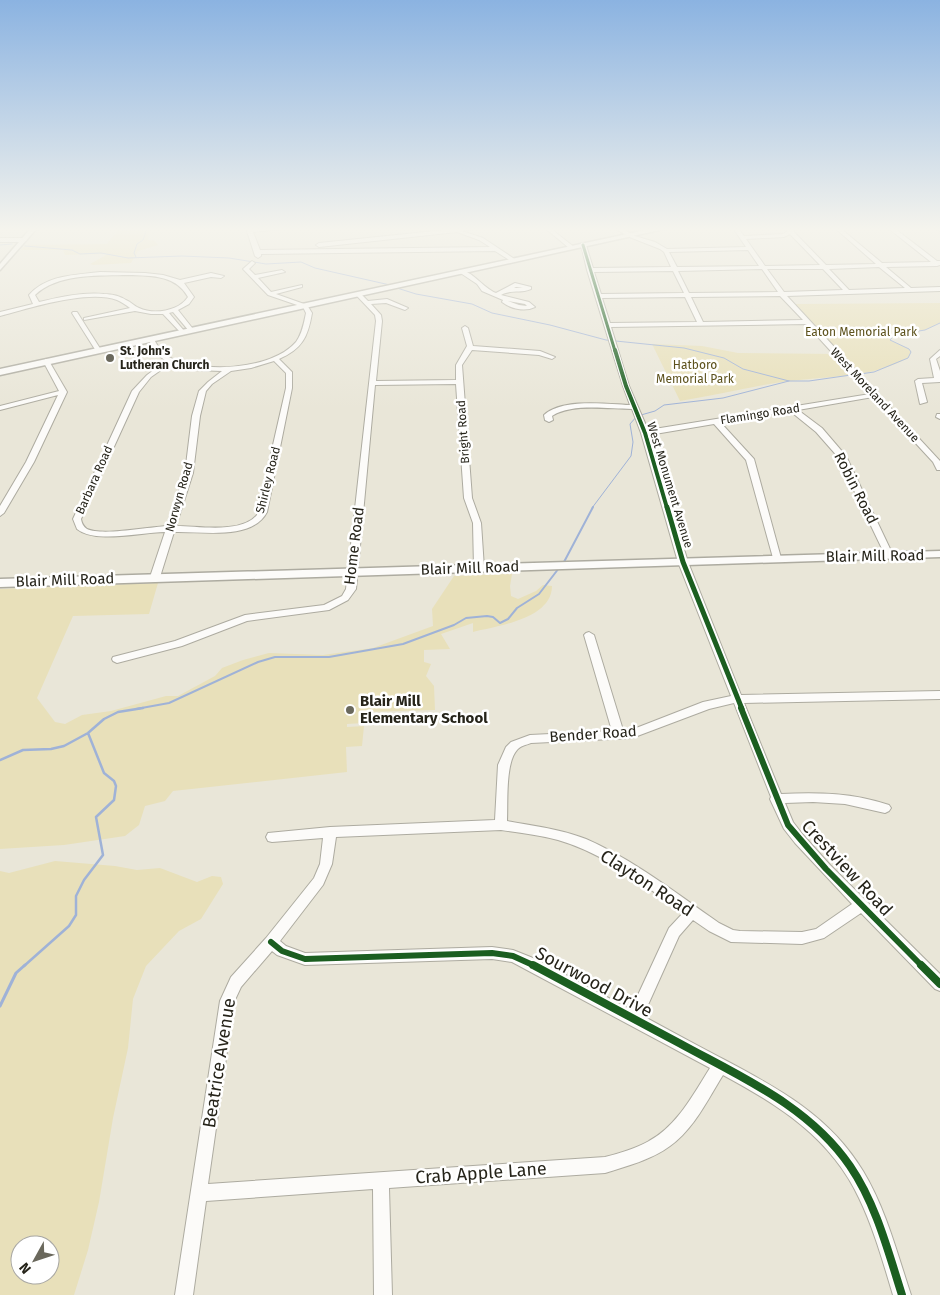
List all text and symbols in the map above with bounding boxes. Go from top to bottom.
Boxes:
park label: Eaton Memorial Park [805,325,918,339]
place label: St. John's Lutheran Church [120,344,210,372]
street label: West Moreland Avenue [828,345,922,445]
marker: St. John's Lutheran Church [104,352,116,364]
park label: Hatboro Memorial Park [656,358,735,386]
street label: Bright Road [454,400,472,464]
street label: Flamingo Road [719,401,801,427]
street label: West Monument Avenue [644,420,696,550]
street label: Barbara Road [73,444,115,516]
street label: Shirley Road [253,445,283,515]
street label: Robin Road [830,449,882,527]
street label: Norwyn Road [162,460,196,534]
street label: Home Road [340,506,368,586]
street label: Blair Mill Road [825,546,925,566]
street label: Blair Mill Road [420,557,520,579]
street label: Blair Mill Road [15,569,115,591]
place label: Blair Mill Elementary School [360,692,488,727]
marker: Blair Mill Elementary School [344,704,356,716]
street label: Bender Road [549,722,637,746]
street label: Crestview Road [797,815,897,921]
street label: Clayton Road [596,845,698,921]
street label: Sourwood Drive [532,942,656,1022]
street label: Beatrice Avenue [198,996,240,1130]
street label: Crab Apple Lane [415,1157,547,1189]
north arrow [10,1235,60,1285]
text: N [16,1259,35,1277]

